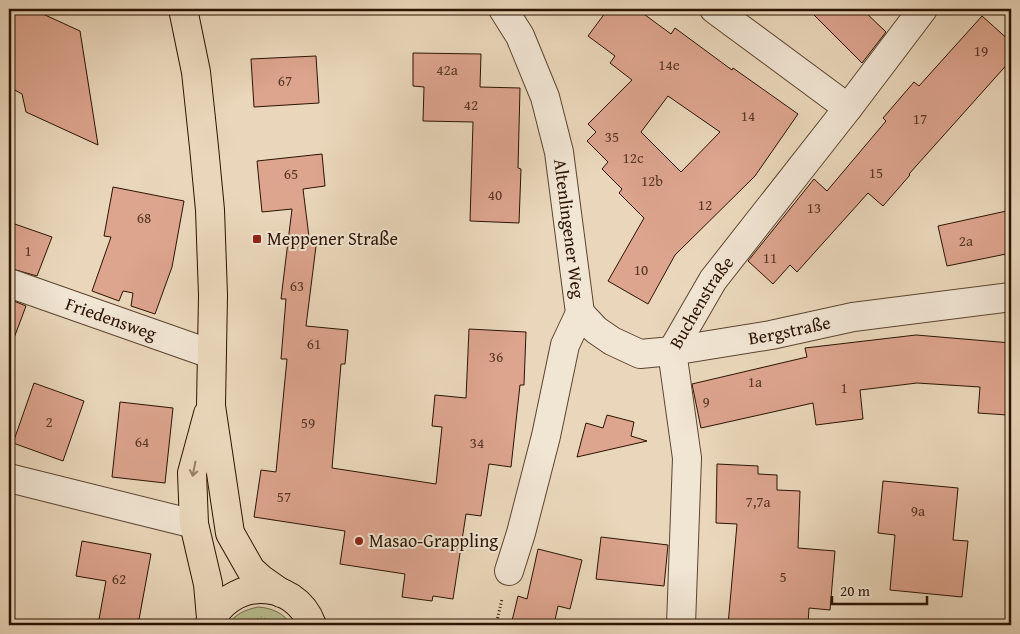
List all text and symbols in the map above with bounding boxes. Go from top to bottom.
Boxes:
house number: 19 [974,40,988,61]
house number: 14e [658,54,680,75]
house number: 42a [436,59,458,80]
house number: 67 [278,70,292,91]
house number: 42 [464,94,478,115]
house number: 14 [741,105,755,126]
house number: 17 [913,108,927,129]
house number: 35 [605,126,619,147]
house number: 12c [622,147,644,168]
street label: Altenlingener Weg [547,157,592,300]
house number: 15 [869,162,883,183]
house number: 65 [284,163,298,184]
house number: 12b [641,170,663,191]
house number: 40 [488,184,502,205]
house number: 12 [698,194,712,215]
house number: 13 [807,197,821,218]
house number: 68 [137,207,151,228]
place label: Meppener Straße [267,225,398,252]
house number: 2a [959,230,973,251]
marker: Meppener Straße [251,233,263,245]
house number: 1 [24,240,32,261]
house number: 11 [763,247,777,268]
street label: Buchenstraße [662,250,740,354]
house number: 10 [634,259,648,280]
house number: 63 [290,275,304,296]
street label: Friedensweg [62,290,160,347]
street label: Bergstraße [746,308,833,351]
house number: 61 [307,333,321,354]
house number: 36 [489,346,503,367]
house number: 1a [748,371,762,392]
house number: 1 [840,377,848,398]
house number: 9 [702,391,710,412]
house number: 2 [45,411,53,432]
house number: 59 [301,412,315,433]
house number: 64 [135,431,149,452]
house number: 34 [470,432,484,453]
one-way arrow [188,461,198,477]
house number: 57 [277,486,291,507]
house number: 7,7a [745,491,771,512]
house number: 9a [911,500,925,521]
place label: Masao-Grappling [369,527,498,554]
marker: Masao-Grappling [353,535,365,547]
house number: 5 [779,566,787,587]
house number: 62 [112,568,126,589]
scale bar [832,574,928,606]
text: 20 m [840,580,871,601]

